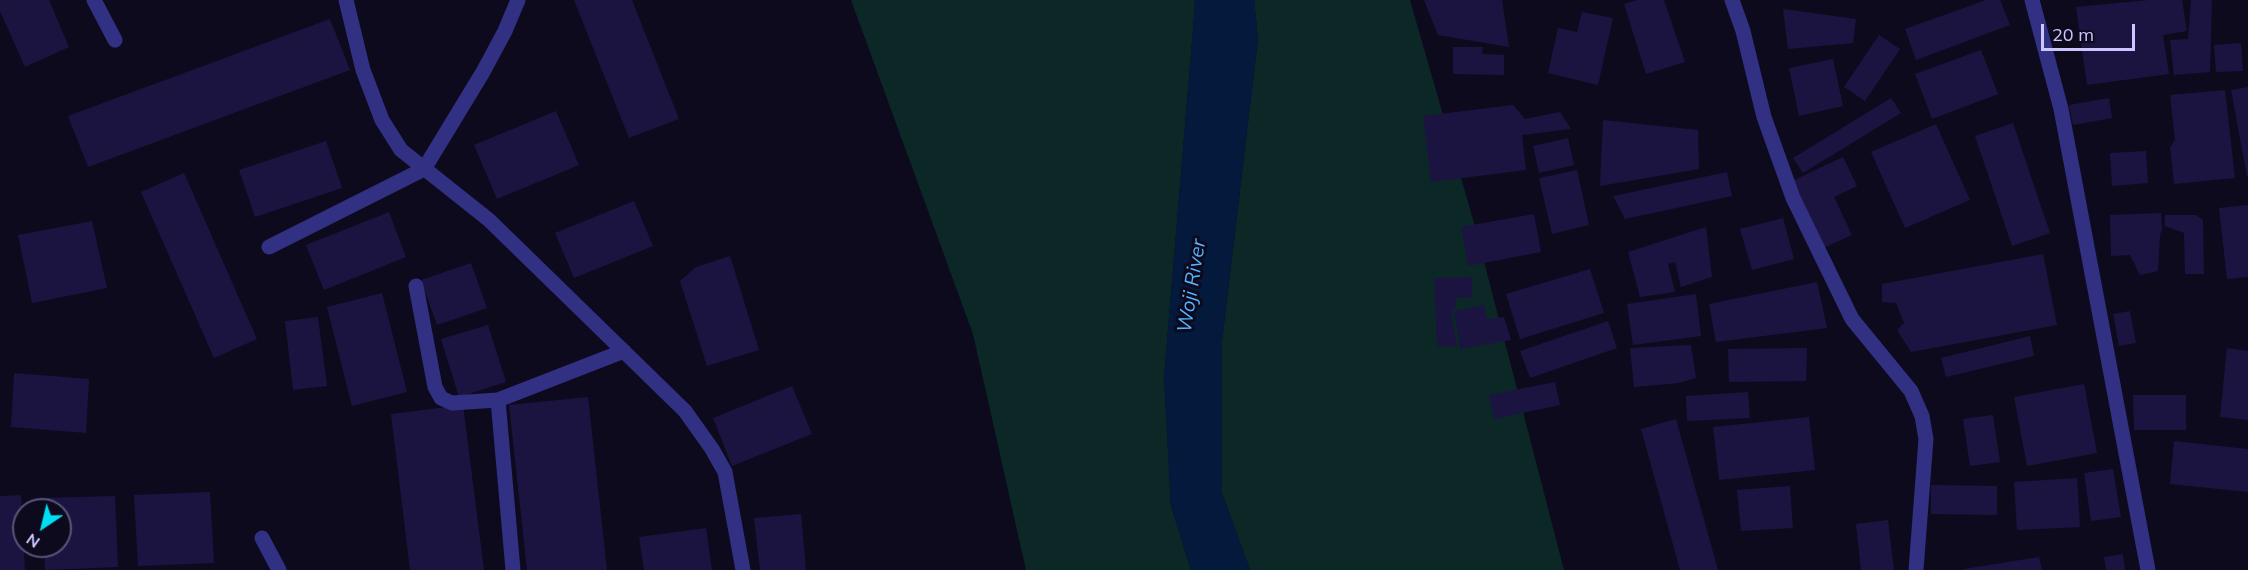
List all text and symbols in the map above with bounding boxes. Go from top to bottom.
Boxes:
scale bar [2044,12,2138,50]
text: 20 m [2052,23,2094,46]
water label: Woji River [1173,237,1211,335]
north arrow [12,498,72,558]
text: N [22,529,44,553]

